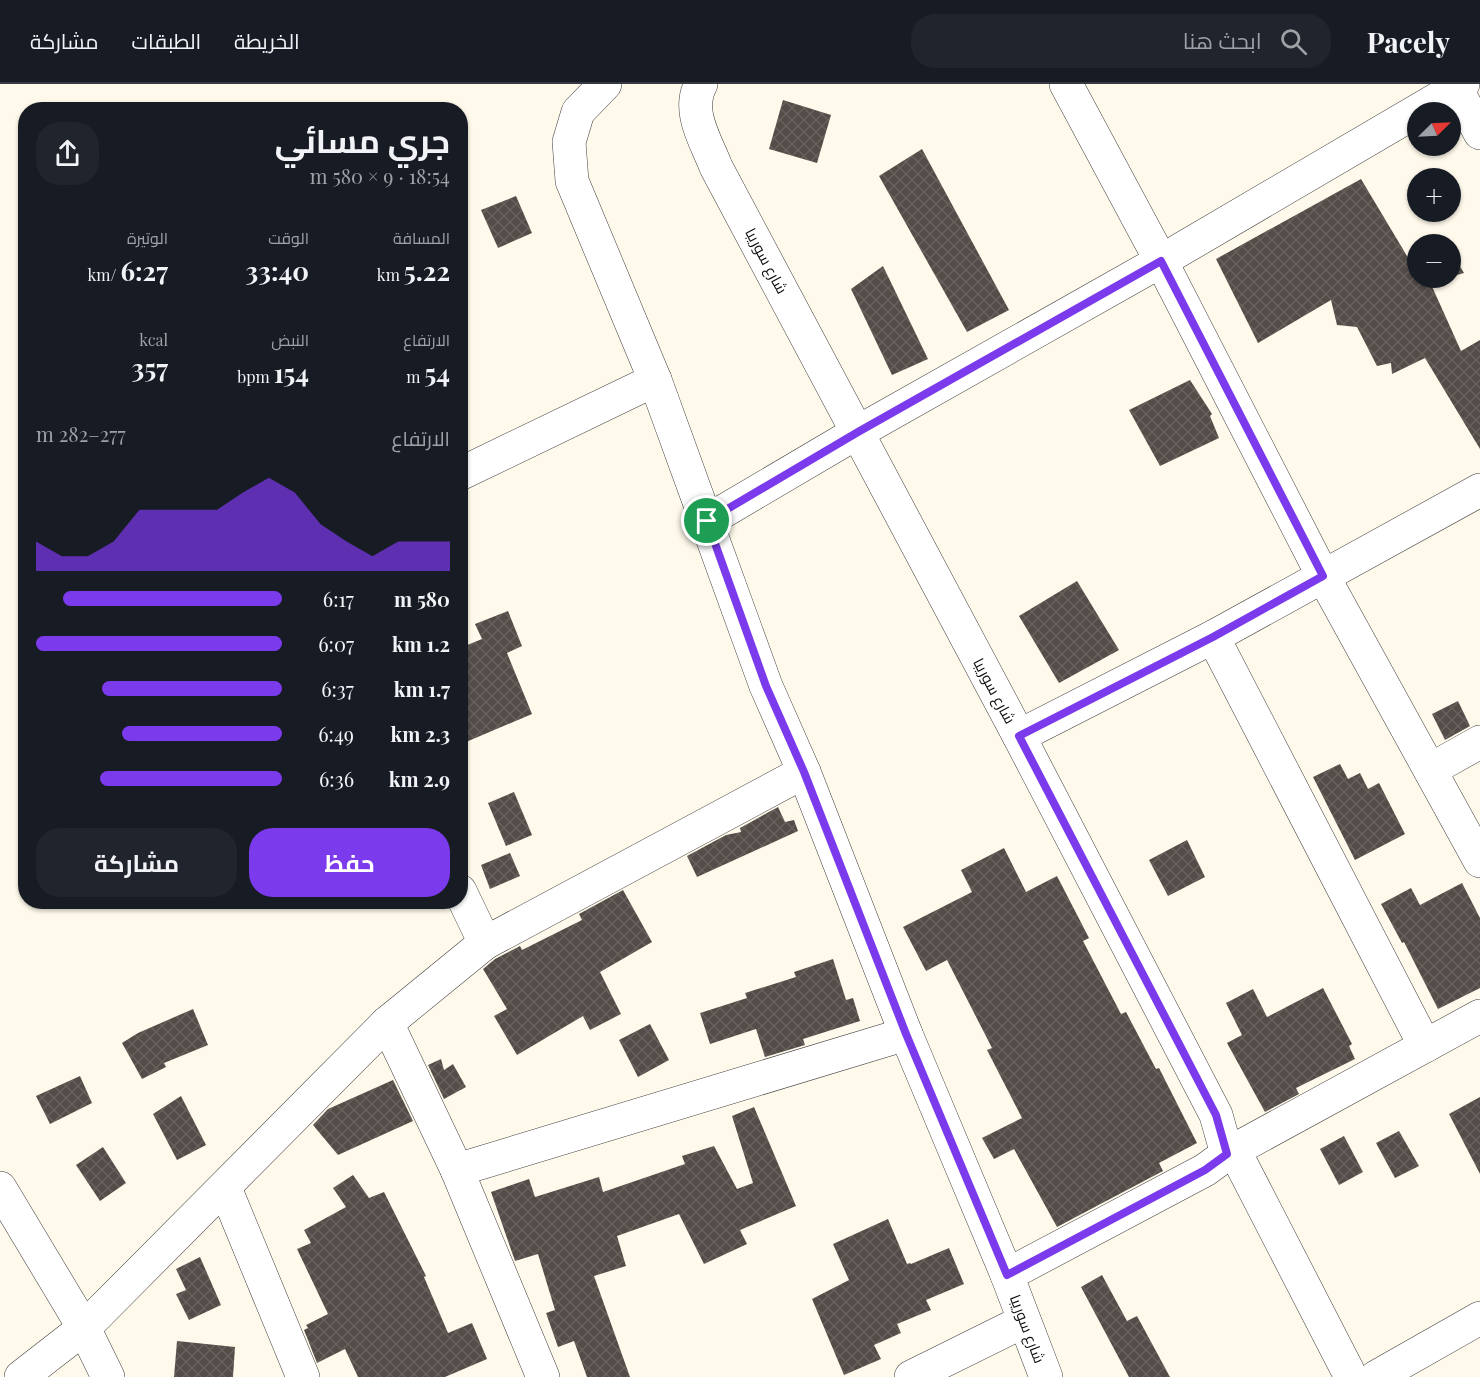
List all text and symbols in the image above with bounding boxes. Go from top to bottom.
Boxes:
search box [911,14,1331,68]
text: Pacely [1367,23,1450,60]
text: ابحث هنا [1183,25,1262,55]
icon: search [1277,25,1310,58]
text: مشاركة [30,26,99,54]
text: الطبقات [132,26,201,54]
text: الخريطة [234,26,300,54]
north arrow [1407,102,1461,156]
map controls [1407,102,1461,288]
text: جري مسائي [275,117,450,161]
button: share [36,122,99,185]
text: 18:54 · 9 × 580 m [310,162,450,189]
button: + [1407,168,1461,222]
street label: شارع سوريبا [739,224,793,298]
text: الوتيرة [127,227,168,248]
text: الوقت [268,227,309,248]
text: المسافة [393,227,450,248]
button: − [1407,234,1461,288]
text: 6:27 [120,253,168,288]
text: 33:40 [246,253,309,288]
text: 5.22 [404,253,450,288]
text: /km [87,264,120,285]
text: km [377,264,404,285]
text: kcal [139,329,168,350]
text: النبض [271,329,309,350]
text: الارتفاع [403,329,450,350]
text: 357 [132,350,168,385]
text: 154 [274,355,309,390]
text: 54 [424,355,450,390]
text: bpm [237,366,274,387]
text: m [406,366,424,387]
text: 277–282 m [36,420,126,447]
text: الارتفاع [391,424,450,451]
pin [681,495,732,546]
icon: arrive [690,504,723,537]
text: 6:17 [323,585,354,612]
text: 580 m [394,585,450,612]
text: 6:07 [318,630,354,657]
text: 1.2 km [392,630,450,657]
street label: شارع سوريبا [967,654,1021,728]
text: 6:37 [321,675,354,702]
text: 1.7 km [394,675,450,702]
text: 6:49 [318,720,354,747]
text: 2.3 km [391,720,450,747]
text: 6:36 [319,765,354,792]
text: 2.9 km [389,765,450,792]
button: مشاركة [36,828,237,897]
button: حفظ [249,828,450,897]
street label: شارع سوريبا [1004,1292,1050,1366]

